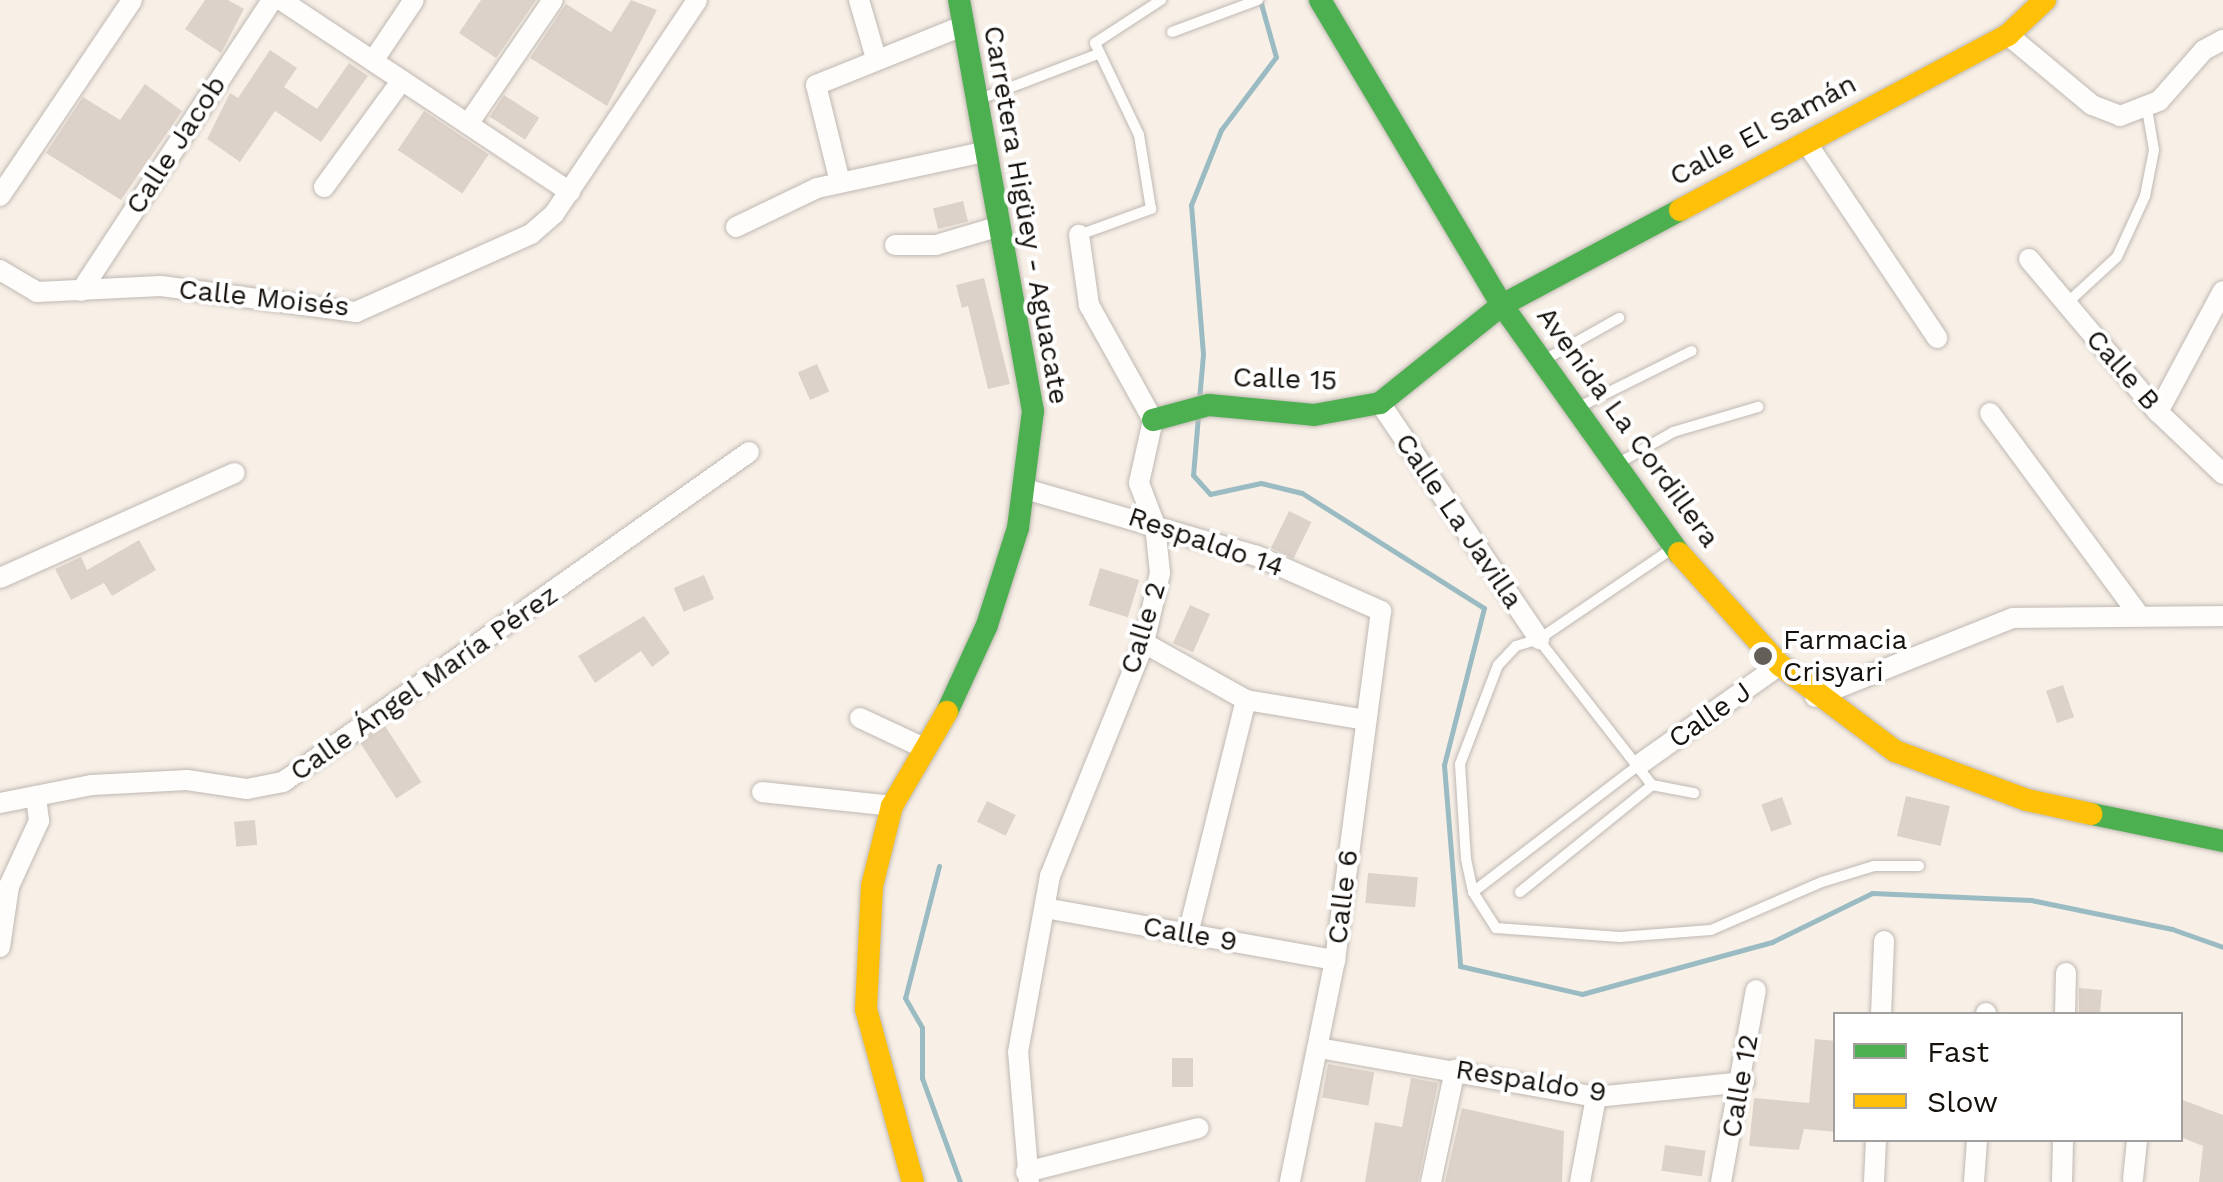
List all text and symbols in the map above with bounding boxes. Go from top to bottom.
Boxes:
street label: Carretera Higüey - Aguacate [976,22,1076,408]
street label: Calle El Samán [1664,67,1862,193]
street label: Calle Jacob [119,69,233,221]
street label: Calle Moisés [177,272,351,324]
street label: Avenida La Cordillera [1529,300,1727,554]
street label: Calle B [2079,323,2167,417]
street label: Calle 15 [1232,360,1338,398]
street label: Calle La Javilla [1388,426,1530,616]
street label: Respaldo 14 [1123,500,1289,584]
street label: Calle Ángel María Pérez [283,577,565,789]
street label: Calle 2 [1113,578,1173,678]
place label: Farmacia Crisyari [1783,623,1907,689]
marker: Farmacia Crisyari [1752,645,1774,667]
street label: Calle J [1662,674,1758,756]
street label: Calle 6 [1321,848,1365,946]
street label: Calle 9 [1140,909,1240,959]
legend [1833,1012,2183,1142]
street label: Calle 12 [1714,1031,1766,1141]
text: Fast [1927,1034,1989,1069]
street label: Respaldo 9 [1453,1053,1609,1109]
text: Slow [1927,1084,1998,1119]

